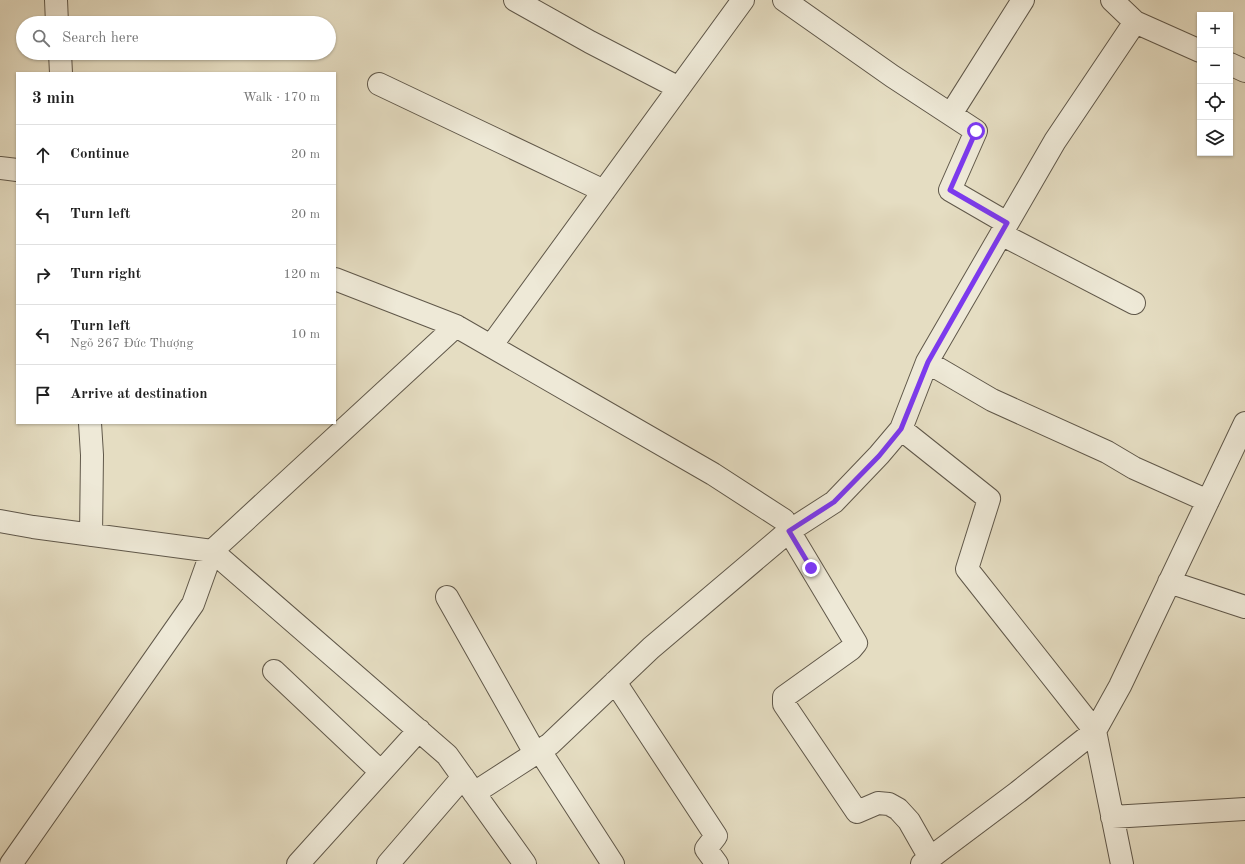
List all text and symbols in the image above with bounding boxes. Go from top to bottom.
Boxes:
map controls [1197,12,1233,156]
button: + [1197,12,1233,48]
search box [16,16,336,60]
icon: search [30,27,52,49]
text: Search here [62,31,139,46]
button: − [1197,48,1233,84]
button: locate [1197,84,1233,120]
text: 3 min [32,90,75,107]
text: Walk · 170 m [243,91,320,104]
button: layers [1197,120,1233,156]
route start [967,122,985,140]
icon: ahead [32,144,54,166]
text: Continue [70,147,129,162]
text: 20 m [291,148,320,161]
icon: left [32,204,54,226]
text: Turn left [70,207,130,222]
text: 20 m [291,208,320,221]
icon: right [32,264,54,286]
text: Turn right [70,267,141,282]
text: 120 m [283,268,320,281]
text: Turn left [70,319,130,334]
icon: left [32,324,54,346]
text: 10 m [291,328,320,341]
text: Ngõ 267 Đức Thượng [70,337,193,350]
icon: arrive [32,384,54,406]
text: Arrive at destination [70,387,208,402]
route end [802,559,820,577]

